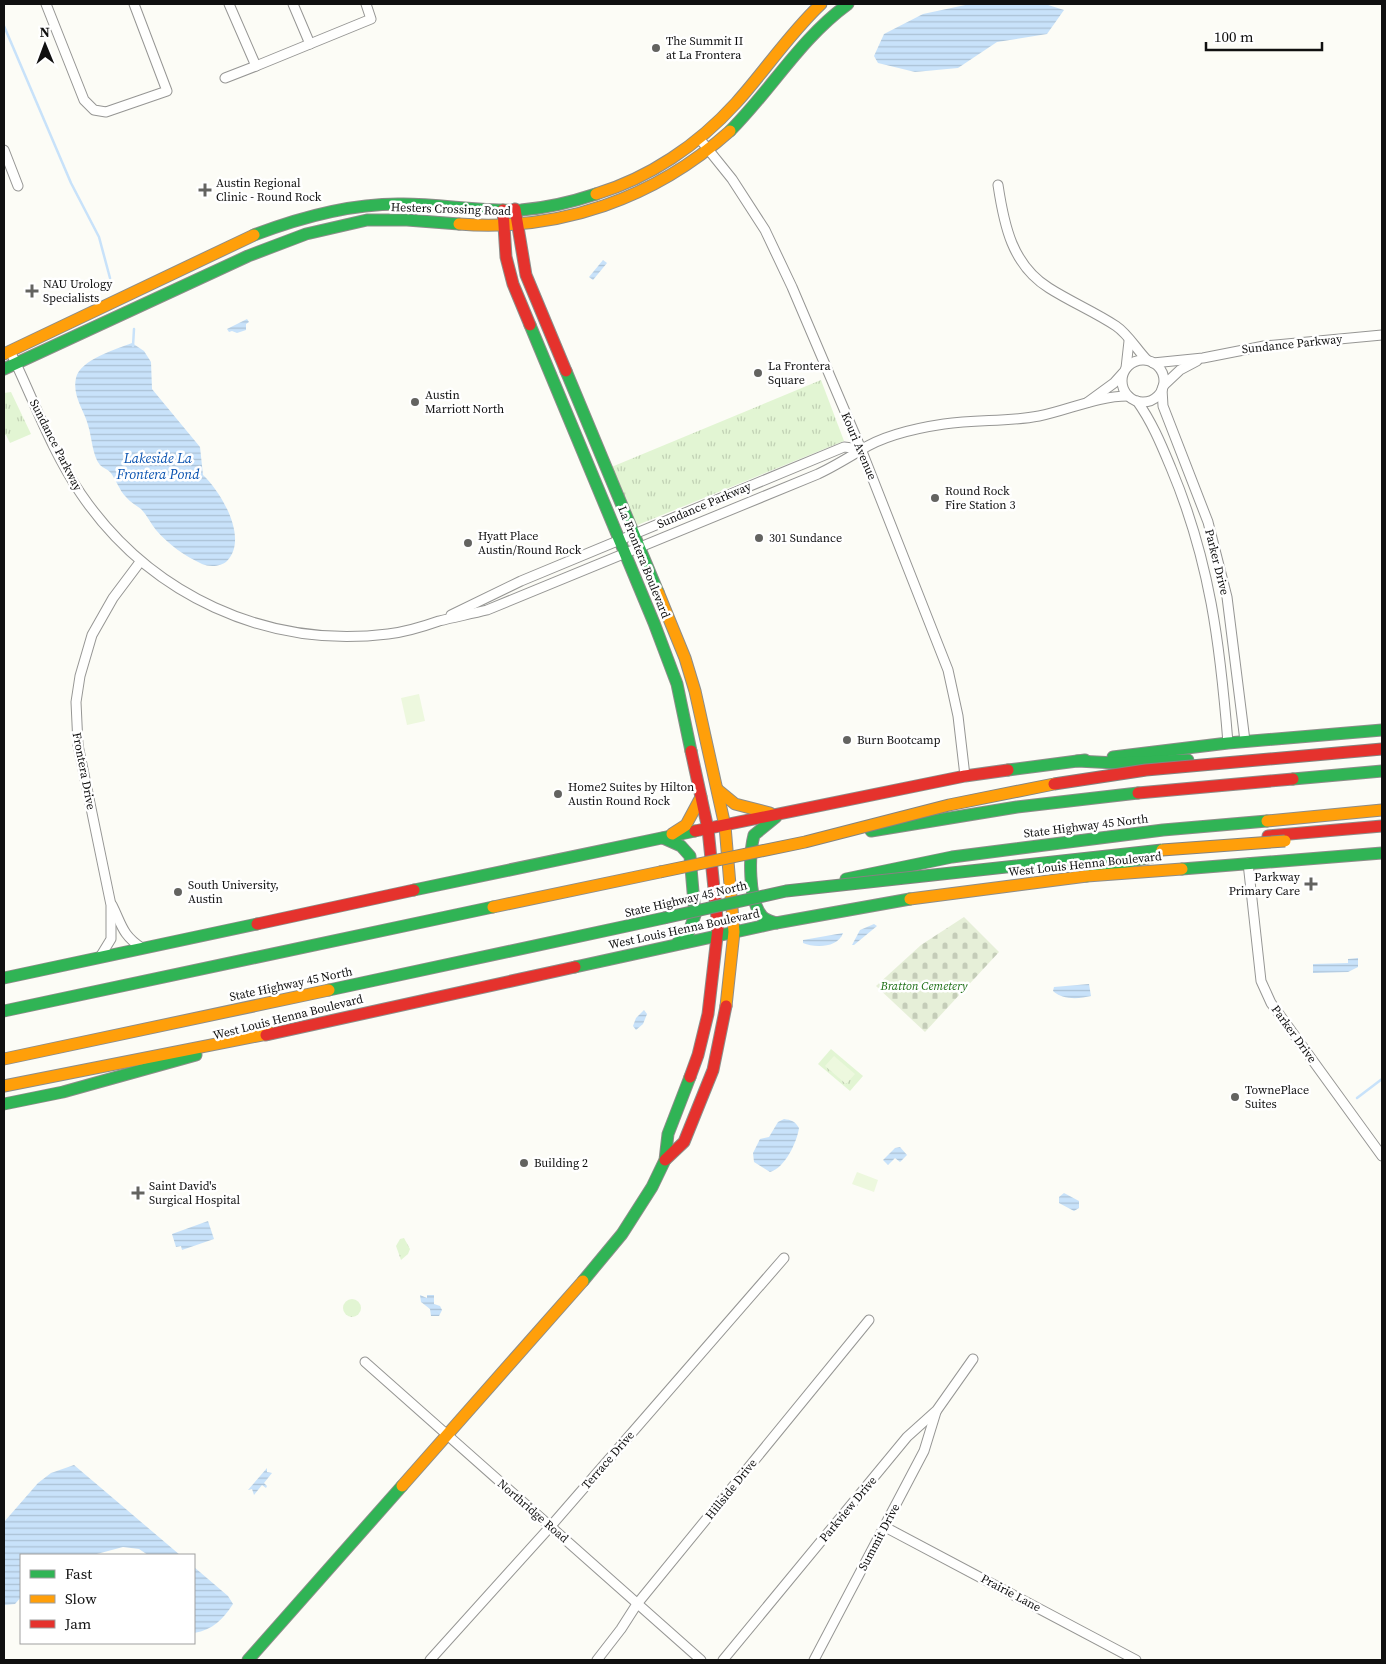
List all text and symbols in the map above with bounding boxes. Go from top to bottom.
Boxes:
north arrow [20,20,70,70]
scale bar [1206,20,1322,52]
text: N [39,22,50,42]
text: 100 m [1214,26,1254,47]
place label: The Summit II at La Frontera [666,33,743,63]
marker: The Summit II at La Frontera [650,42,662,54]
place label: Austin Regional Clinic - Round Rock [216,175,322,205]
marker: Austin Regional Clinic - Round Rock [198,183,212,197]
street label: Hesters Crossing Road [391,199,511,219]
place label: NAU Urology Specialists [43,276,113,306]
marker: NAU Urology Specialists [25,284,39,298]
street label: Sundance Parkway [1241,331,1344,357]
place label: La Frontera Square [768,358,831,388]
marker: La Frontera Square [752,367,764,379]
place label: Austin Marriott North [425,387,504,417]
street label: Sundance Parkway [26,396,86,494]
marker: Austin Marriott North [409,396,421,408]
street label: Kouri Avenue [838,410,880,482]
water label: Lakeside La Frontera Pond [115,448,200,484]
street label: Sundance Parkway [654,478,754,532]
place label: Round Rock Fire Station 3 [945,483,1015,513]
marker: Round Rock Fire Station 3 [929,492,941,504]
street label: La Frontera Boulevard [614,504,674,621]
street label: Parker Drive [1201,527,1233,597]
place label: Hyatt Place Austin/Round Rock [478,528,582,558]
place label: 301 Sundance [769,530,842,546]
marker: 301 Sundance [753,532,765,544]
marker: Hyatt Place Austin/Round Rock [462,537,474,549]
street label: Frontera Drive [69,731,99,811]
place label: Burn Bootcamp [857,732,941,748]
marker: Burn Bootcamp [841,734,853,746]
place label: Home2 Suites by Hilton Austin Round Rock [568,779,694,809]
marker: Home2 Suites by Hilton Austin Round Rock [552,788,564,800]
street label: State Highway 45 North [1023,810,1149,842]
street label: West Louis Henna Boulevard [1008,848,1163,880]
place label: Parkway Primary Care [1229,869,1301,899]
place label: South University, Austin [188,877,279,907]
street label: State Highway 45 North [623,877,749,921]
marker: Parkway Primary Care [1304,877,1318,891]
marker: South University, Austin [172,886,184,898]
street label: West Louis Henna Boulevard [607,905,761,953]
street label: State Highway 45 North [228,963,354,1005]
park label: Bratton Cemetery [879,978,968,994]
street label: West Louis Henna Boulevard [211,991,365,1043]
street label: Parker Drive [1268,1002,1320,1066]
place label: TownePlace Suites [1245,1082,1309,1112]
marker: TownePlace Suites [1229,1091,1241,1103]
place label: Building 2 [534,1155,588,1171]
marker: Building 2 [518,1157,530,1169]
place label: Saint David's Surgical Hospital [149,1178,241,1208]
marker: Saint David's Surgical Hospital [131,1186,145,1200]
street label: Terrace Drive [578,1427,638,1493]
street label: Hillside Drive [702,1455,760,1523]
street label: Parkview Drive [816,1473,880,1545]
street label: Northridge Road [494,1476,572,1546]
street label: Summit Drive [855,1501,903,1573]
legend [20,1554,195,1644]
text: Fast [65,1563,92,1584]
street label: Prairie Lane [978,1571,1044,1615]
text: Slow [65,1588,97,1609]
text: Jam [64,1613,92,1634]

